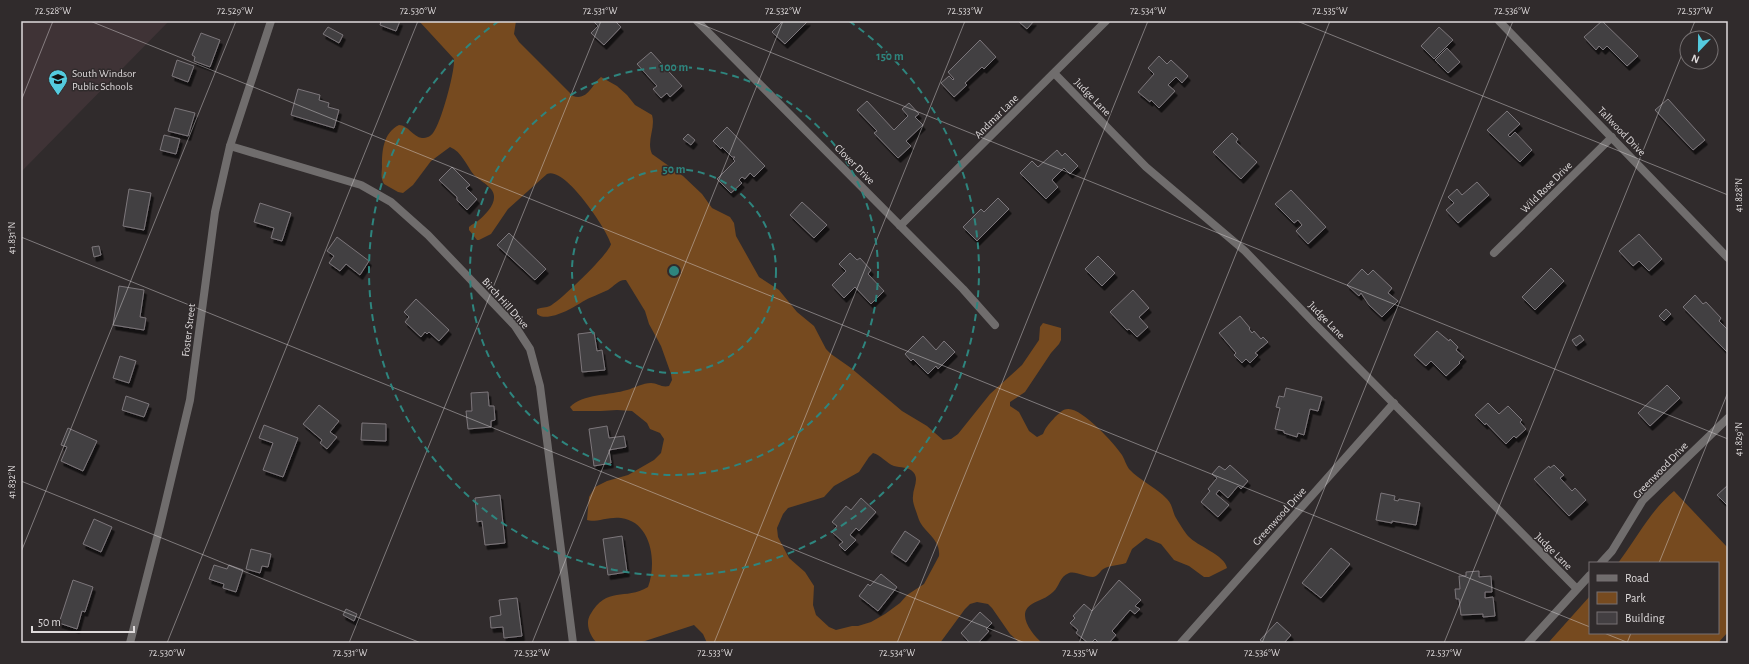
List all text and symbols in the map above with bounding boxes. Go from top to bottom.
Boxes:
text: 72.528°W [35,6,71,16]
text: 72.529°W [217,6,253,16]
text: 72.530°W [400,6,436,16]
text: 72.531°W [583,6,617,16]
text: 72.532°W [765,6,801,16]
text: 72.533°W [947,6,983,16]
text: 72.534°W [1130,6,1166,16]
text: 72.535°W [1312,6,1348,16]
text: 72.536°W [1494,6,1530,16]
text: 72.537°W [1677,6,1713,16]
north arrow [1679,30,1719,70]
text: 150 m [876,50,904,62]
text: N [1690,52,1701,65]
text: 100 m [660,61,688,73]
school or university icon: South Windsor Public Schools [47,68,69,96]
place label: South Windsor Public Schools [72,68,136,92]
street label: Judge Lane [1072,77,1113,118]
street label: Andmar Lane [972,92,1020,140]
street label: Tallwood Drive [1596,105,1648,158]
street label: Clover Drive [833,142,877,186]
street label: Wild Rose Drive [1519,160,1574,215]
text: 50 m [663,163,686,175]
text: 41.828°N [1734,178,1744,212]
text: 41.831°N [7,222,17,254]
centre of rings [667,264,681,278]
street label: Birch Hill Drive [480,276,531,331]
street label: Judge Lane [1306,300,1347,341]
street label: Foster Street [180,302,197,357]
text: 41.829°N [1734,422,1744,456]
street label: Greenwood Drive [1631,440,1690,501]
text: 41.832°N [7,465,17,499]
street label: Greenwood Drive [1251,485,1308,548]
street label: Judge Lane [1533,531,1574,572]
legend [1589,562,1719,634]
text: Road [1625,572,1649,584]
text: Park [1625,592,1646,604]
scale bar [32,608,134,634]
text: Building [1625,612,1665,624]
text: 50 m [38,616,61,628]
text: 72.530°W [149,648,185,658]
text: 72.531°W [333,648,367,658]
text: 72.532°W [514,648,550,658]
text: 72.533°W [697,648,733,658]
text: 72.534°W [879,648,915,658]
text: 72.535°W [1062,648,1098,658]
text: 72.536°W [1244,648,1280,658]
text: 72.537°W [1426,648,1462,658]

